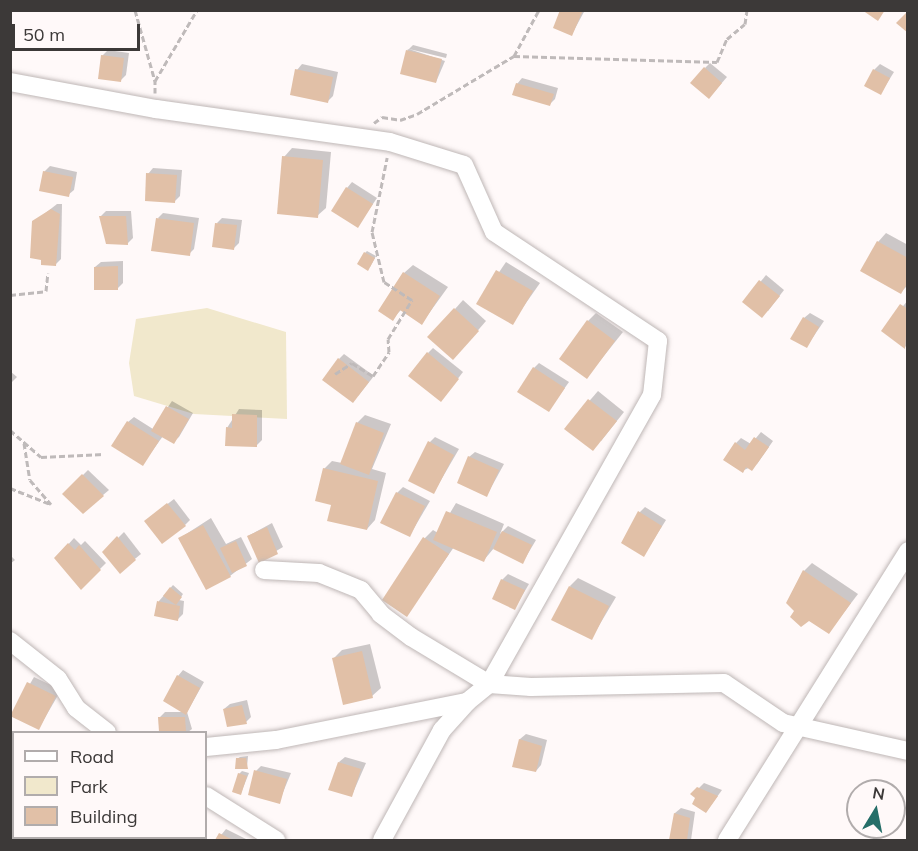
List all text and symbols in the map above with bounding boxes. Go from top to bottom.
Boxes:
scale bar [15,12,142,50]
text: 50 m [23,23,65,46]
legend [12,731,207,839]
text: Road [70,745,114,768]
text: Park [70,775,108,798]
north arrow [846,779,906,839]
text: N [871,782,886,804]
text: Building [70,805,138,828]

